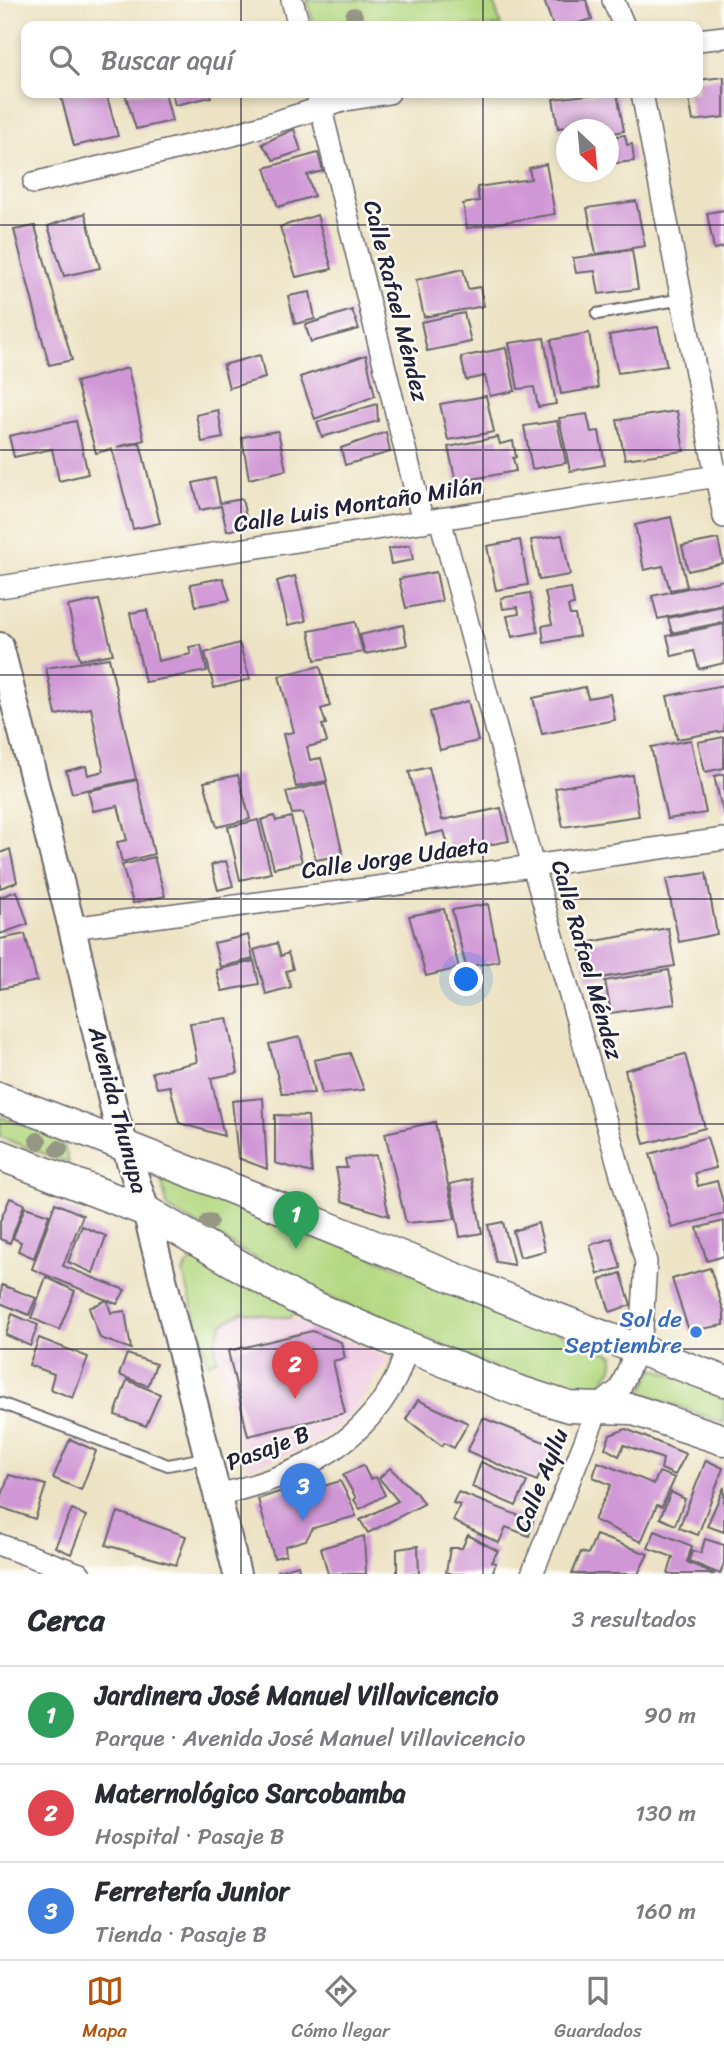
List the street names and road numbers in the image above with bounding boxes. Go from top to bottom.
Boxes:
street label: Calle Rafael Méndez [351,196,441,407]
street label: Calle Luis Montaño Milán [231,465,485,545]
street label: Calle Jorge Udaeta [299,825,491,891]
street label: Calle Rafael Méndez [539,855,635,1066]
street label: Avenida Thunupa [76,1021,160,1199]
street label: Pasaje B [220,1413,316,1483]
street label: Calle Ayllu [502,1422,580,1538]

